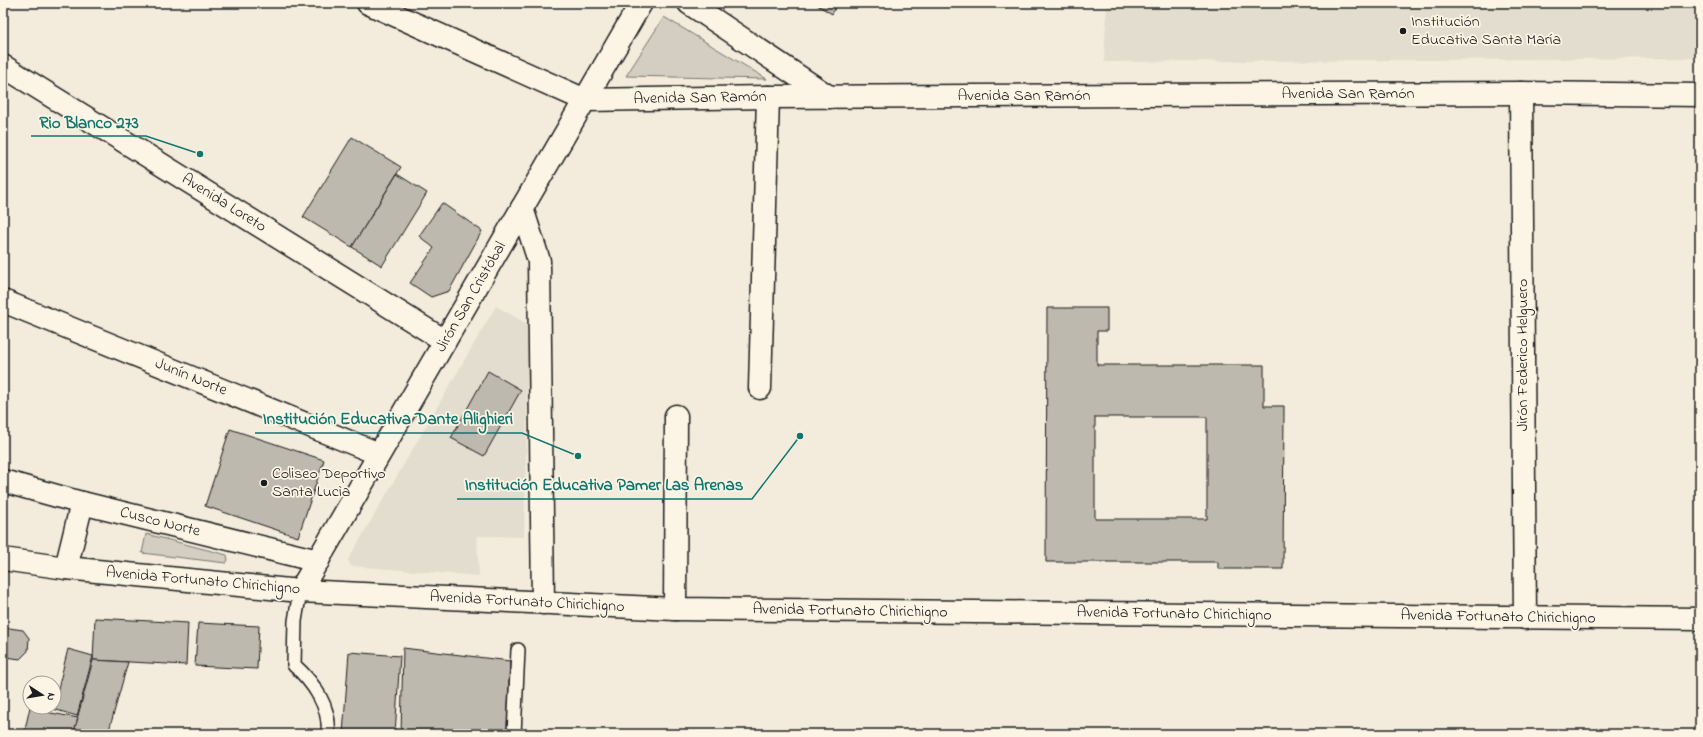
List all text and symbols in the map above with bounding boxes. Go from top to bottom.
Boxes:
place label: Institución Educativa Santa María [1411,10,1561,52]
marker: Institución Educativa Santa María [1398,26,1408,36]
street label: Avenida San Ramón [1282,82,1415,106]
street label: Avenida San Ramón [958,84,1091,108]
street label: Avenida San Ramón [633,85,767,111]
callout: Rio Blanco 273 [31,107,146,136]
text: Rio Blanco 273 [39,111,139,136]
street label: Avenida Loreto [177,167,271,239]
street label: Jirón San Cristóbal [430,237,513,357]
street label: Jirón Federico Helguero [1511,279,1535,431]
street label: Junín Norte [151,352,232,403]
callout: Institución Educativa Dante Alighieri [255,404,522,433]
text: Institución Educativa Dante Alighieri [263,407,513,434]
place label: Coliseo Deportivo Santa Lucìa [272,462,385,504]
callout: Institución Educativa Pamer Las Arenas [457,470,752,499]
text: Institución Educativa Pamer Las Arenas [465,473,744,498]
marker: Coliseo Deportivo Santa Lucìa [259,478,269,488]
street label: Cusco Norte [117,500,204,544]
street label: Avenida Fortunato Chirichigno [105,561,301,601]
street label: Avenida Fortunato Chirichigno [429,585,625,619]
street label: Avenida Fortunato Chirichigno [752,597,948,625]
street label: Avenida Fortunato Chirichigno [1076,600,1272,628]
street label: Avenida Fortunato Chirichigno [1400,603,1596,631]
north arrow [22,675,62,715]
text: N [42,692,59,702]

